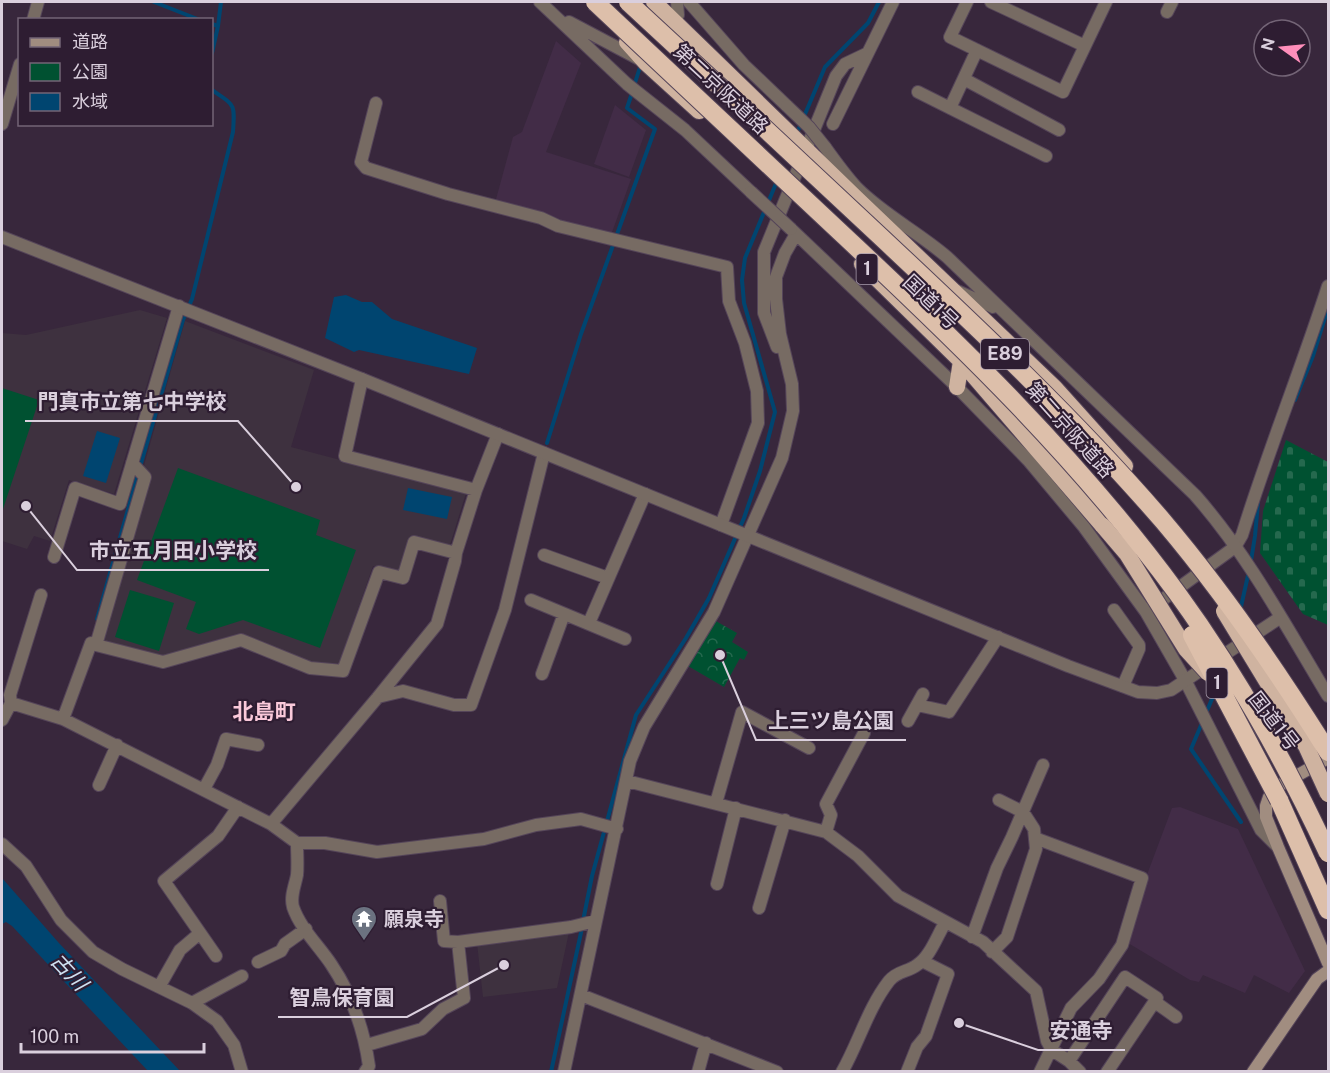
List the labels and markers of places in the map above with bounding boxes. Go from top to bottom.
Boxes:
callout: 門真市立第七中学校 [25,382,238,421]
callout: 市立五月田小学校 [77,531,269,570]
callout: 上三ツ島公園 [756,701,906,740]
temple icon: 願泉寺 [349,904,379,942]
place label: 願泉寺 [384,907,444,931]
callout: 智鳥保育園 [278,978,407,1017]
callout: 安通寺 [1038,1011,1125,1050]

